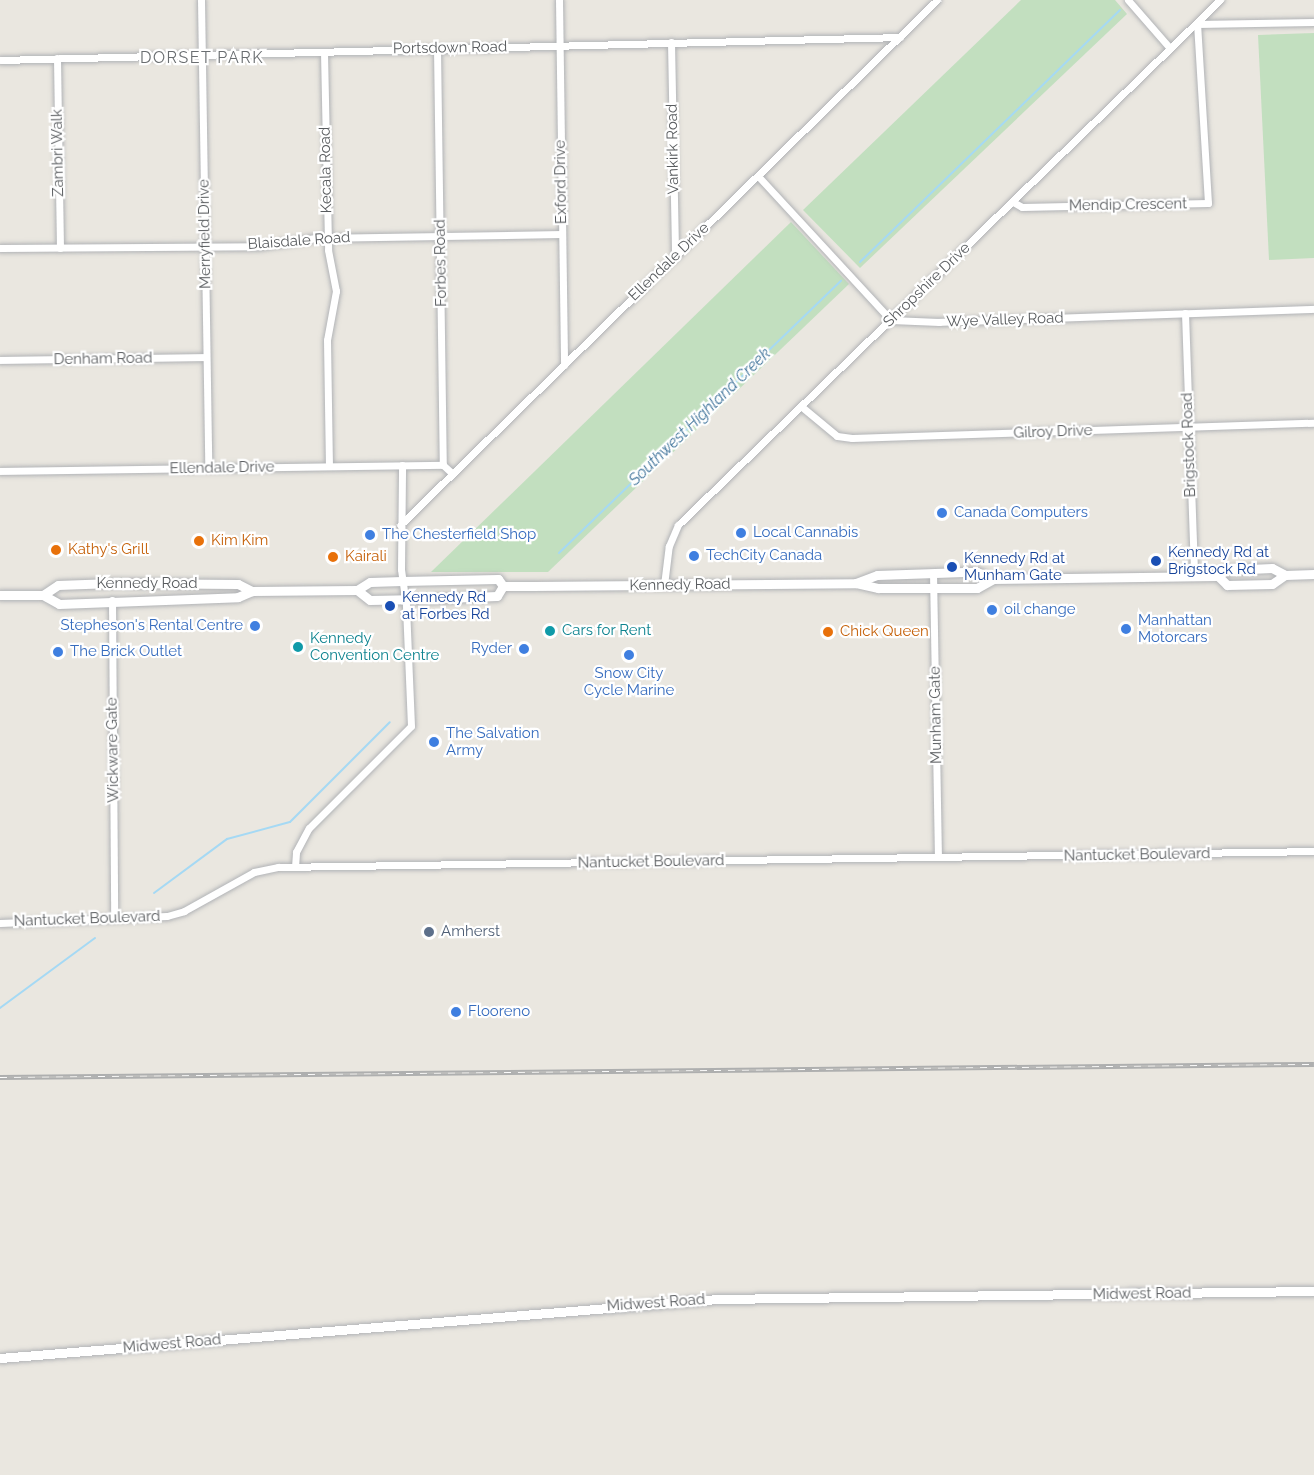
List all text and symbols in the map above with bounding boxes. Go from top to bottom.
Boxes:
street label: Portsdown Road [393,38,507,58]
district label: DORSET PARK [140,48,264,68]
street label: Vankirk Road [663,104,683,194]
street label: Zambri Walk [48,109,68,197]
street label: Kecala Road [316,127,336,213]
street label: Exford Drive [551,140,571,224]
street label: Merryfield Drive [195,179,215,289]
street label: Mendip Crescent [1069,195,1187,215]
street label: Forbes Road [431,219,451,307]
street label: Ellendale Drive [625,219,713,305]
street label: Blaisdale Road [247,228,351,254]
street label: Shropshire Drive [880,239,974,331]
street label: Wye Valley Road [946,309,1064,331]
water label: Southwest Highland Creek [625,344,775,490]
street label: Denham Road [53,349,153,369]
street label: Brigstock Road [1178,392,1200,498]
street label: Gilroy Drive [1013,422,1093,442]
street label: Ellendale Drive [169,458,275,478]
place label: Canada Computers [954,504,1088,522]
marker: Canada Computers [935,506,949,520]
place label: Local Cannabis [753,524,859,542]
place label: The Chesterfield Shop [382,526,536,544]
marker: Local Cannabis [734,526,748,540]
marker: The Chesterfield Shop [363,528,377,542]
place label: Kim Kim [211,532,268,550]
marker: Kim Kim [192,534,206,548]
place label: Kathy's Grill [68,541,149,559]
marker: Kathy's Grill [49,543,63,557]
place label: Kennedy Rd at Brigstock Rd [1168,543,1269,578]
place label: TechCity Canada [706,547,823,565]
place label: Kairali [345,548,387,566]
marker: TechCity Canada [687,549,701,563]
place label: Kennedy Rd at Munham Gate [964,549,1065,584]
marker: Kairali [326,550,340,564]
marker: Kennedy Rd at Brigstock Rd [1149,554,1163,568]
marker: Kennedy Rd at Munham Gate [945,560,959,574]
street label: Kennedy Road [96,575,198,593]
street label: Kennedy Road [629,575,731,595]
place label: Kennedy Rd at Forbes Rd [402,588,490,623]
marker: Kennedy Rd at Forbes Rd [383,599,397,613]
place label: oil change [1004,601,1076,619]
marker: oil change [985,603,999,617]
place label: Manhattan Motorcars [1138,611,1212,646]
place label: Stepheson's Rental Centre [60,617,243,635]
marker: Stepheson's Rental Centre [248,619,262,633]
place label: Cars for Rent [562,622,652,640]
marker: Manhattan Motorcars [1119,622,1133,636]
place label: Chick Queen [840,623,929,641]
marker: Cars for Rent [543,624,557,638]
marker: Chick Queen [821,625,835,639]
place label: Kennedy Convention Centre [310,629,439,664]
marker: Kennedy Convention Centre [291,640,305,654]
place label: Ryder [471,640,512,658]
marker: Ryder [517,642,531,656]
place label: The Brick Outlet [70,643,182,661]
marker: The Brick Outlet [51,645,65,659]
marker: Snow City Cycle Marine [622,648,636,662]
place label: Snow City Cycle Marine [584,664,674,699]
street label: Munham Gate [926,666,946,764]
street label: Wickware Gate [103,697,123,803]
place label: The Salvation Army [446,724,540,759]
marker: The Salvation Army [427,735,441,749]
street label: Nantucket Boulevard [1064,845,1210,865]
street label: Nantucket Boulevard [578,852,724,872]
street label: Nantucket Boulevard [13,907,161,931]
place label: Amherst [441,923,500,941]
marker: Amherst [422,925,436,939]
place label: Flooreno [468,1003,530,1021]
marker: Flooreno [449,1005,463,1019]
street label: Midwest Road [1093,1284,1191,1304]
street label: Midwest Road [606,1291,706,1315]
street label: Midwest Road [122,1331,222,1357]

